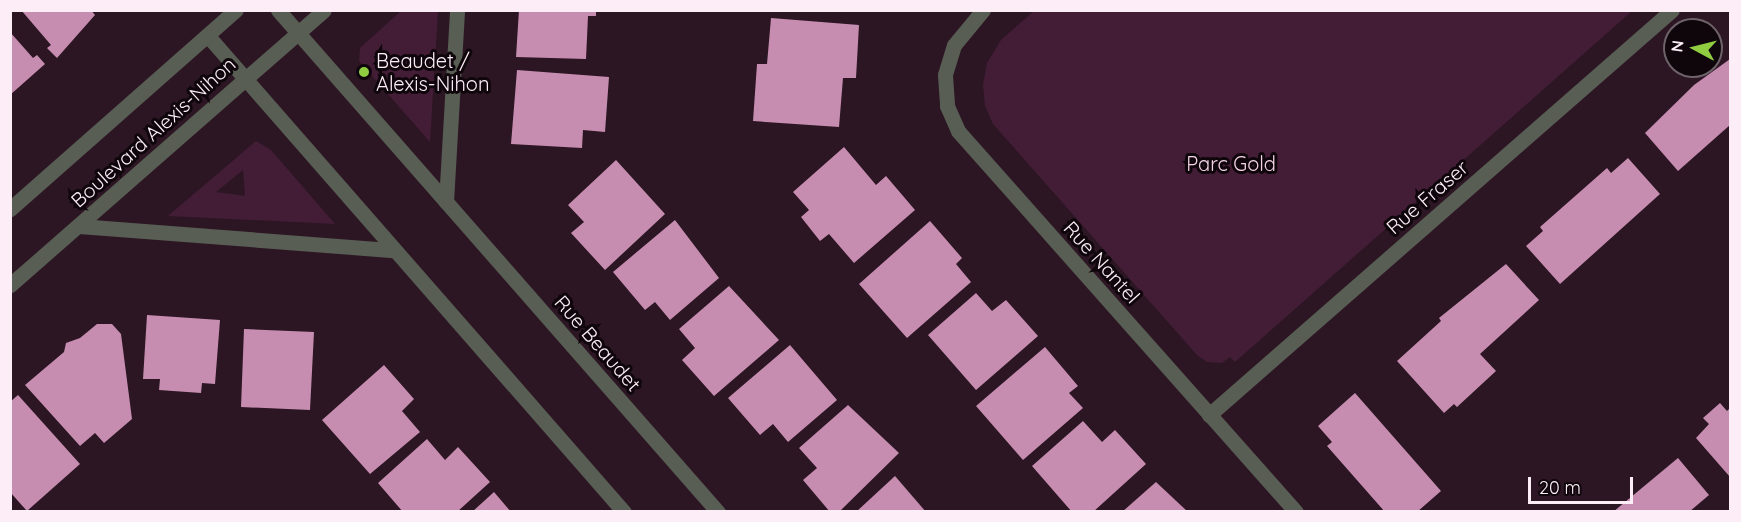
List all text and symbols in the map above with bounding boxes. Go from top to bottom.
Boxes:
north arrow [1663,18,1723,78]
text: N [1666,39,1688,53]
place label: Beaudet / Alexis-Nihon [376,48,489,95]
street label: Boulevard Alexis-Nihon [66,52,240,212]
marker: Beaudet / Alexis-Nihon [357,65,371,79]
park label: Parc Gold [1186,151,1276,175]
street label: Rue Fraser [1381,155,1473,239]
street label: Rue Nantel [1059,216,1145,308]
street label: Rue Beaudet [550,290,646,396]
scale bar [1531,465,1636,503]
text: 20 m [1539,476,1581,499]

